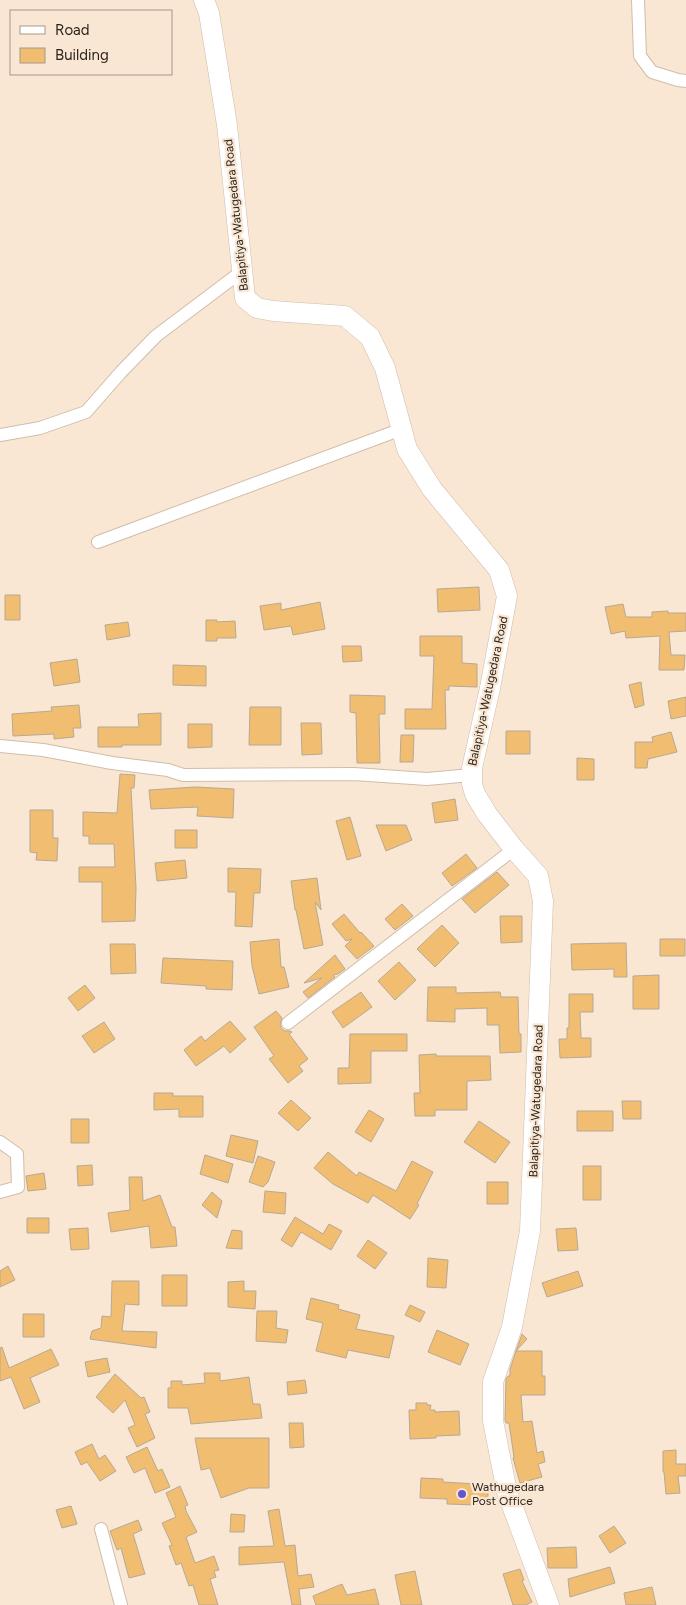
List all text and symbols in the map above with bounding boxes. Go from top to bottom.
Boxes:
legend [10,10,172,75]
text: Road [55,21,90,39]
text: Building [55,46,109,64]
street label: Balapitiya-Watugedara Road [221,138,251,292]
street label: Balapitiya-Watugedara Road [465,615,511,767]
street label: Balapitiya-Watugedara Road [526,1024,546,1178]
place label: Wathugedara Post Office [472,1480,544,1508]
marker: Wathugedara Post Office [456,1488,468,1500]

